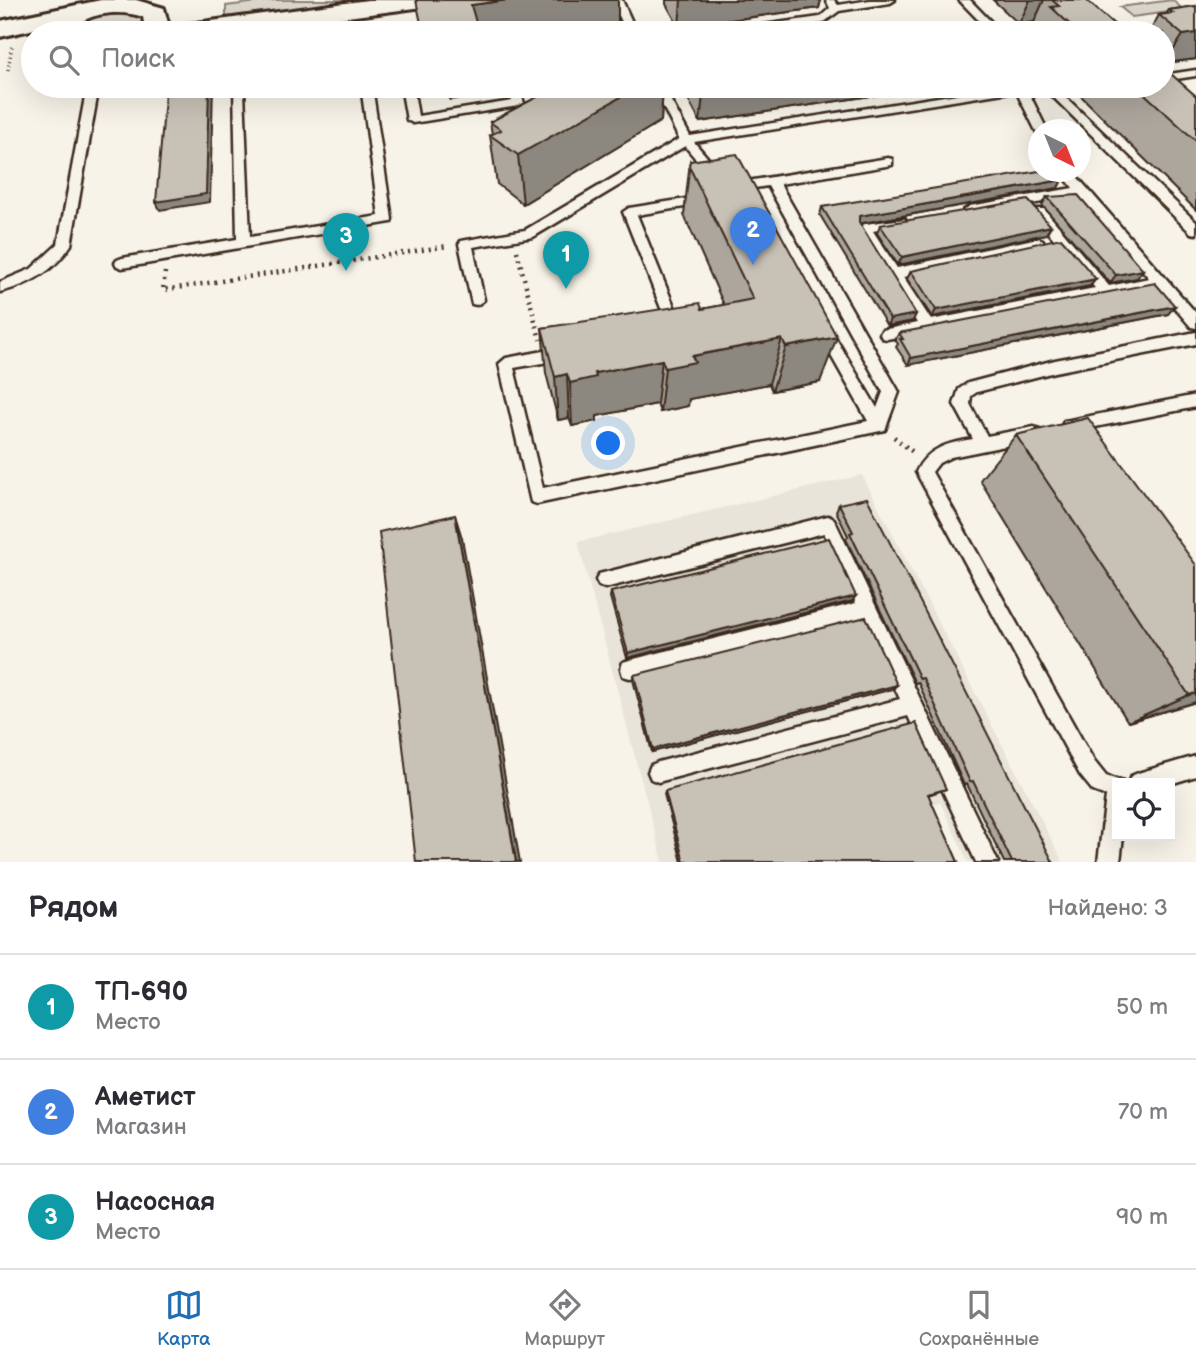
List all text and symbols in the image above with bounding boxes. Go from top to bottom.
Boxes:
search box [21,21,1175,98]
icon: search [45,41,83,79]
text: Поиск [101,44,175,75]
north arrow [1028,119,1091,182]
pin: 2 [730,207,776,265]
pin: 3 [323,213,369,271]
pin: 1 [543,231,589,289]
your location [591,426,625,460]
map controls [1112,778,1175,841]
button: locate [1112,778,1175,841]
text: Рядом [28,890,118,926]
text: Найдено: 3 [1047,894,1168,922]
text: ТП-690 [95,977,188,1008]
text: 1 [46,993,56,1021]
text: 50 m [1116,993,1168,1021]
text: Место [95,1008,161,1036]
text: Аметист [95,1082,196,1113]
text: 2 [44,1098,58,1126]
text: 70 m [1118,1098,1168,1126]
text: Магазин [95,1113,187,1141]
text: Насосная [95,1187,215,1218]
text: 3 [44,1203,58,1231]
text: 90 m [1116,1203,1168,1231]
text: Место [95,1218,161,1246]
tab: Карта [157,1286,210,1351]
tab: Маршрут [524,1286,605,1351]
tab: Сохранённые [919,1286,1039,1351]

